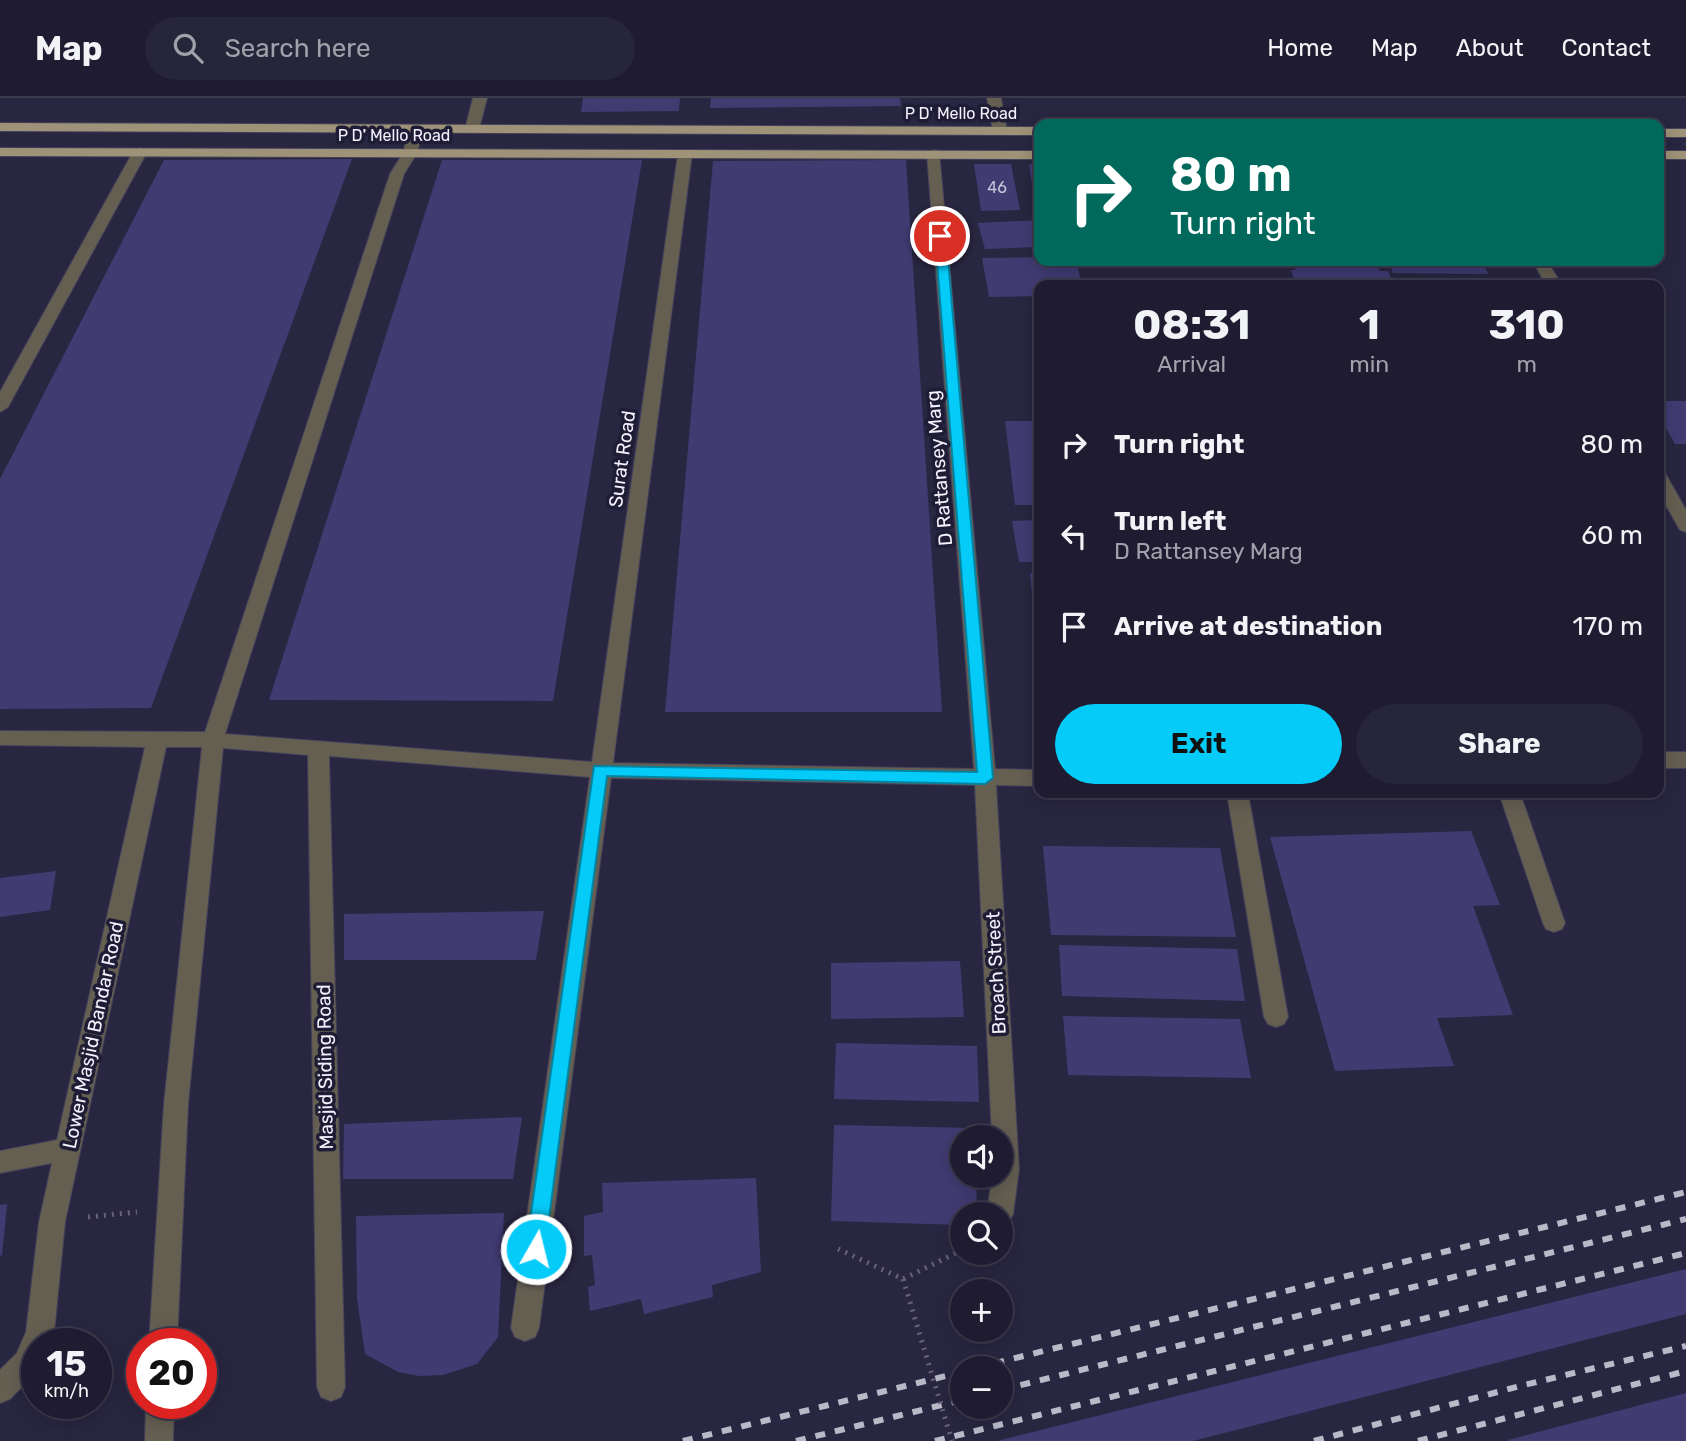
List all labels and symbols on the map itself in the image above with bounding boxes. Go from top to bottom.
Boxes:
street label: P D' Mello Road [905,104,1017,123]
street label: P D' Mello Road [338,126,450,145]
house number: 46 [987,178,1007,197]
pin [910,206,970,266]
street label: D Rattansey Marg [921,389,957,547]
street label: Surat Road [604,409,640,509]
street label: Broach Street [981,911,1011,1035]
street label: Lower Masjid Bandar Road [58,919,128,1151]
street label: Masjid Siding Road [312,984,338,1150]
position arrow [499,1212,573,1286]
speed limit sign: 20 [126,1328,217,1419]

